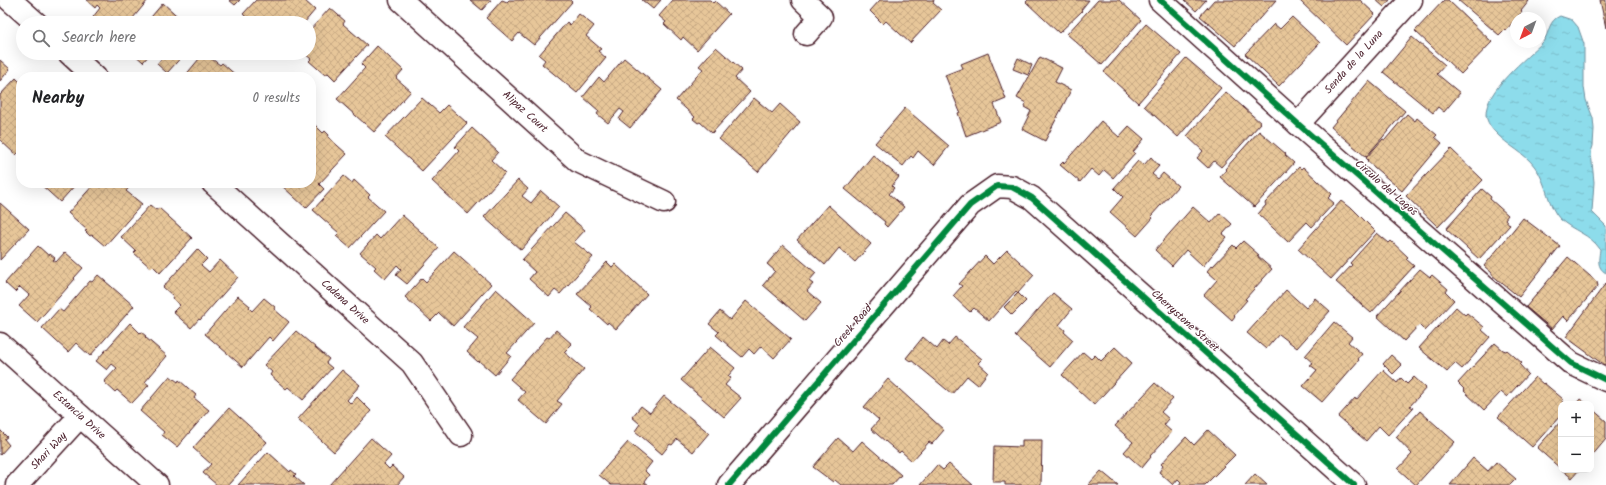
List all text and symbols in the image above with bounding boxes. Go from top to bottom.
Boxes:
north arrow [1510,12,1546,48]
search box [16,16,316,60]
text: Search here [62,26,136,50]
street label: Senda de la Luna [1320,26,1388,98]
icon: search [30,27,52,49]
text: Nearby [32,85,84,112]
street label: Alipaz Court [498,86,553,138]
text: 0 results [253,88,300,109]
street label: Circulo del Lagos [1350,155,1422,221]
street label: Cadena Drive [316,275,374,329]
street label: Cherrystone Street [1147,285,1224,357]
street label: Creek Road [829,300,877,351]
street label: Estancia Drive [48,386,110,444]
map controls [1558,401,1594,473]
button: + [1558,401,1594,437]
street label: Shari Way [27,427,72,474]
button: − [1558,437,1594,473]

